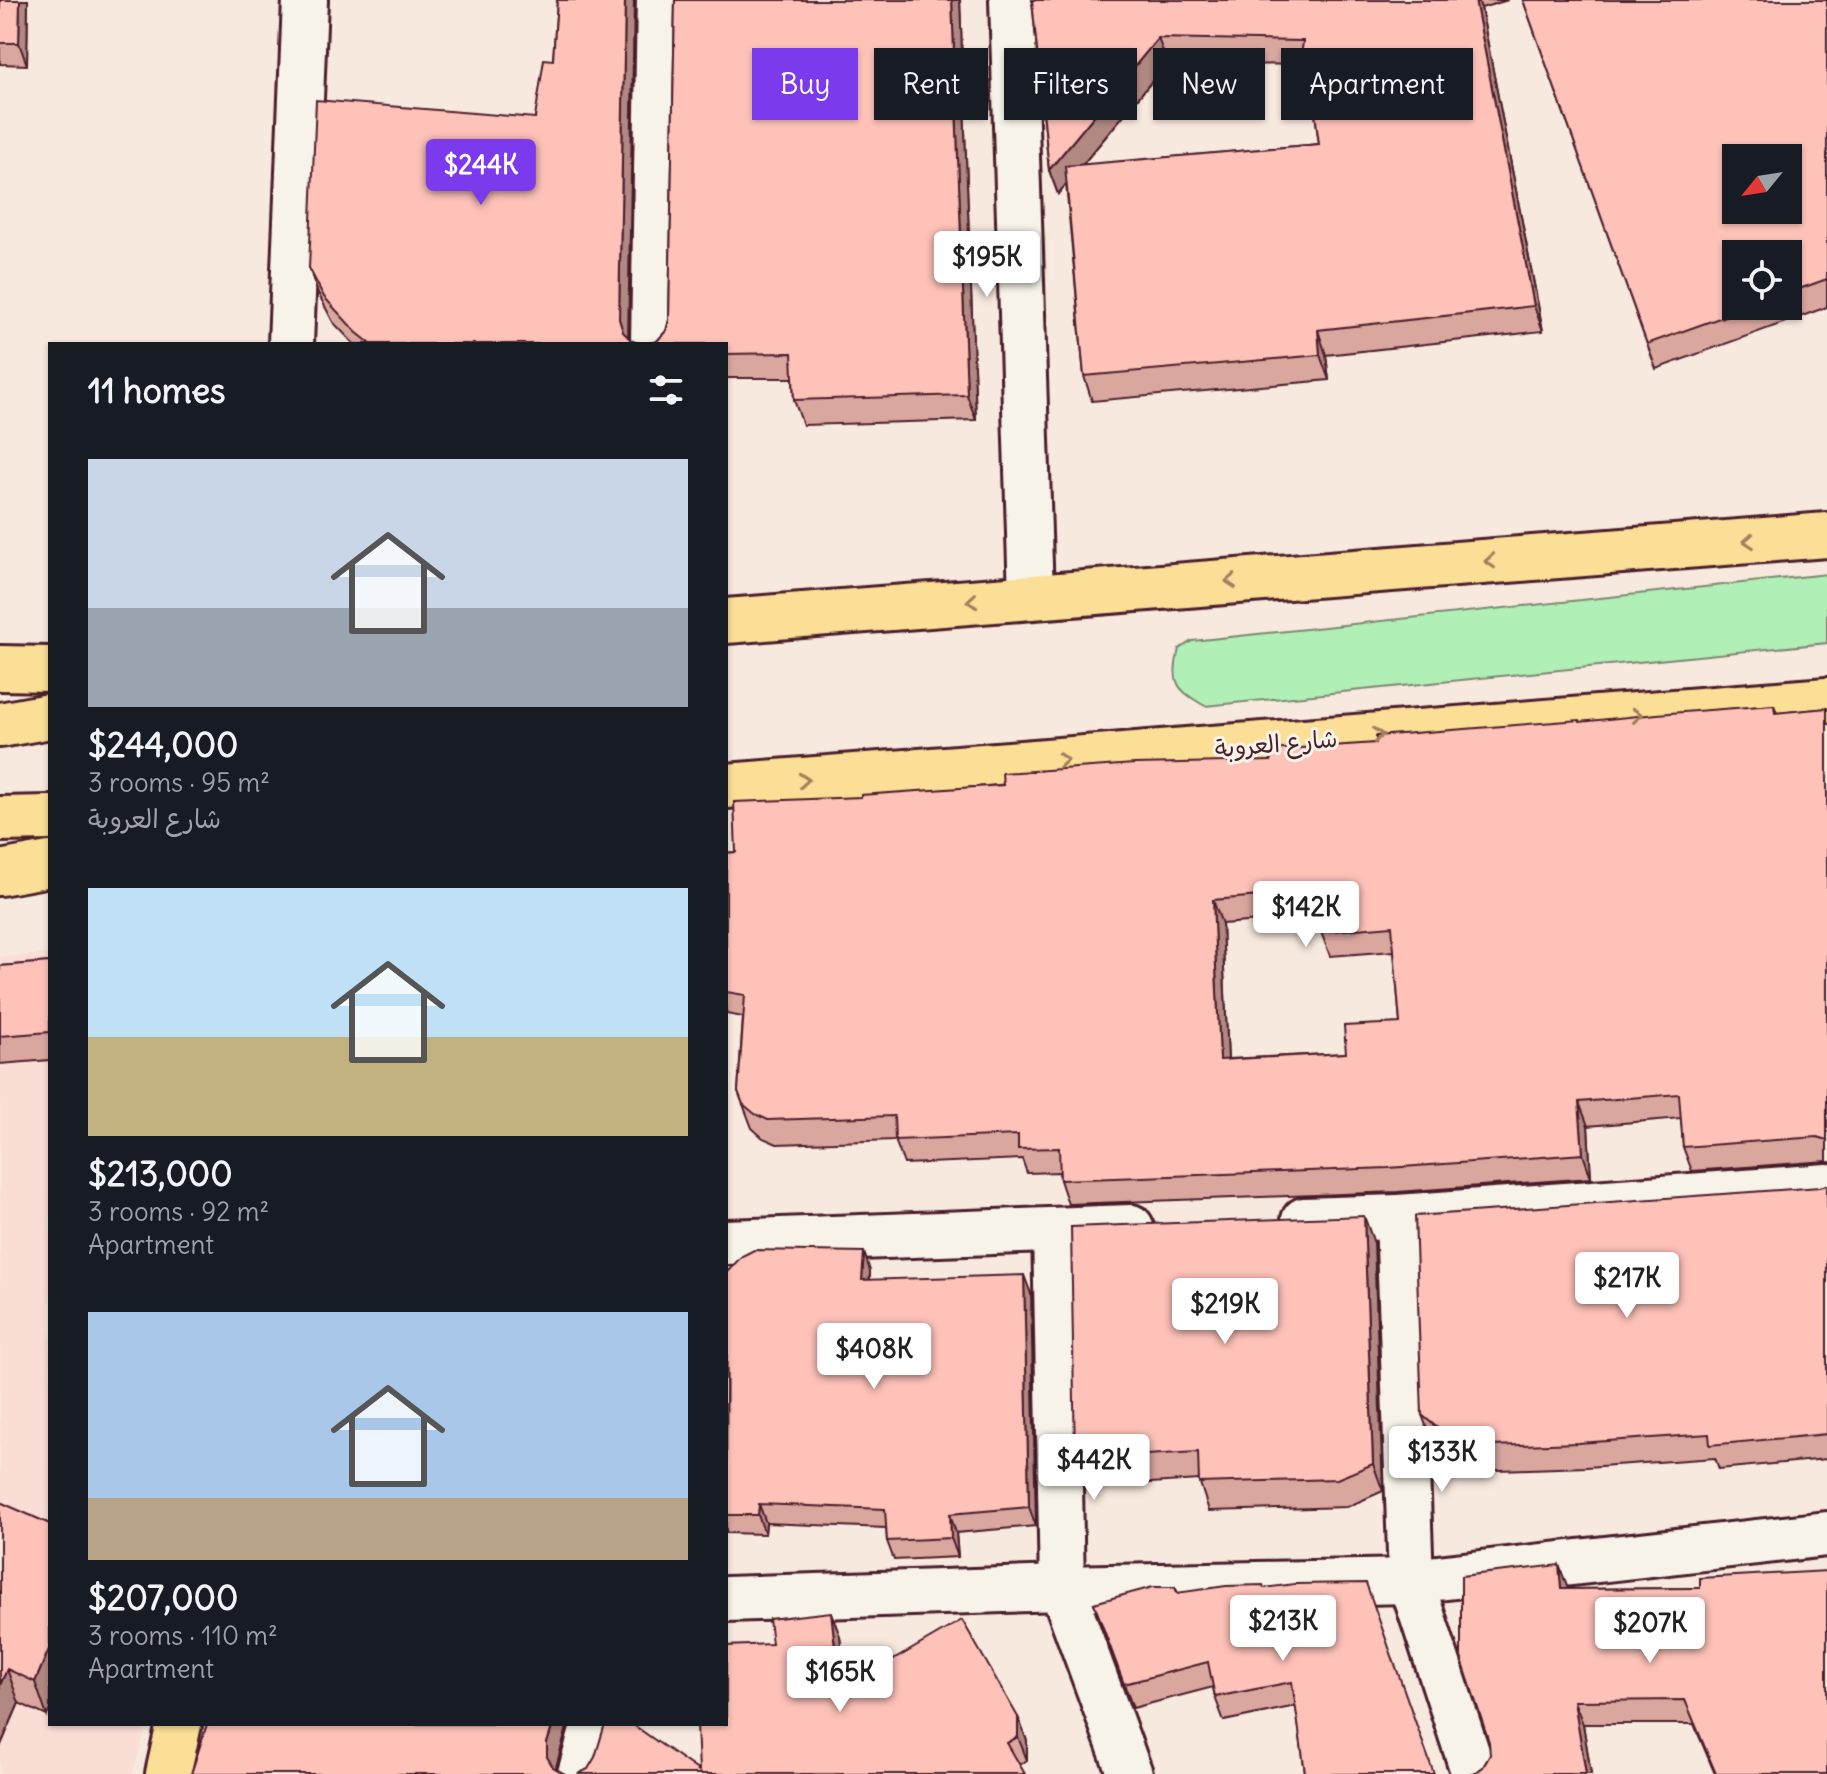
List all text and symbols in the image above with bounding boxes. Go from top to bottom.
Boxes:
chip: Buy [752,48,858,120]
chip: Rent [874,48,988,120]
chip: Filters [1004,48,1137,120]
chip: New [1153,48,1265,120]
chip: Apartment [1281,48,1473,120]
pin: $244K [425,139,537,207]
north arrow [1722,144,1802,224]
map controls [1722,144,1802,320]
text: $244K [444,148,518,181]
pin: $195K [931,231,1043,299]
text: $195K [952,240,1022,273]
button: locate [1722,240,1802,320]
icon: filters [644,368,688,412]
text: 11 homes [88,369,225,412]
icon: home [316,511,460,655]
one-way arrow [1742,532,1755,549]
one-way arrow [1483,552,1496,569]
one-way arrow [1224,572,1237,589]
one-way arrow [965,592,978,609]
one-way arrow [1631,707,1644,724]
text: $244,000 [88,723,238,766]
street label: شارع العروبة [1213,723,1339,766]
one-way arrow [1372,727,1385,744]
one-way arrow [1057,752,1070,769]
text: 3 rooms · 95 m² [88,766,270,799]
one-way arrow [798,772,811,789]
text: شارع العروبة [88,802,221,835]
pin: $142K [1250,881,1362,949]
text: $142K [1271,890,1341,923]
icon: home [316,940,460,1084]
text: $213,000 [88,1152,233,1195]
text: 3 rooms · 92 m² [88,1195,269,1228]
text: Apartment [88,1228,214,1261]
pin: $217K [1571,1252,1683,1320]
text: $217K [1593,1261,1661,1294]
pin: $219K [1169,1278,1281,1346]
text: $219K [1190,1287,1260,1320]
pin: $408K [818,1323,930,1391]
text: $408K [835,1332,913,1365]
icon: home [316,1364,460,1508]
pin: $133K [1386,1426,1498,1494]
pin: $442K [1038,1434,1150,1502]
text: $133K [1407,1435,1477,1468]
text: $442K [1057,1443,1131,1476]
text: $207,000 [88,1576,238,1619]
pin: $213K [1227,1595,1339,1663]
pin: $207K [1594,1597,1706,1665]
text: $213K [1248,1604,1318,1637]
text: $207K [1613,1606,1687,1639]
text: 3 rooms · 110 m² [88,1619,278,1652]
pin: $165K [784,1646,896,1714]
text: Apartment [88,1652,214,1685]
text: $165K [805,1655,875,1688]

